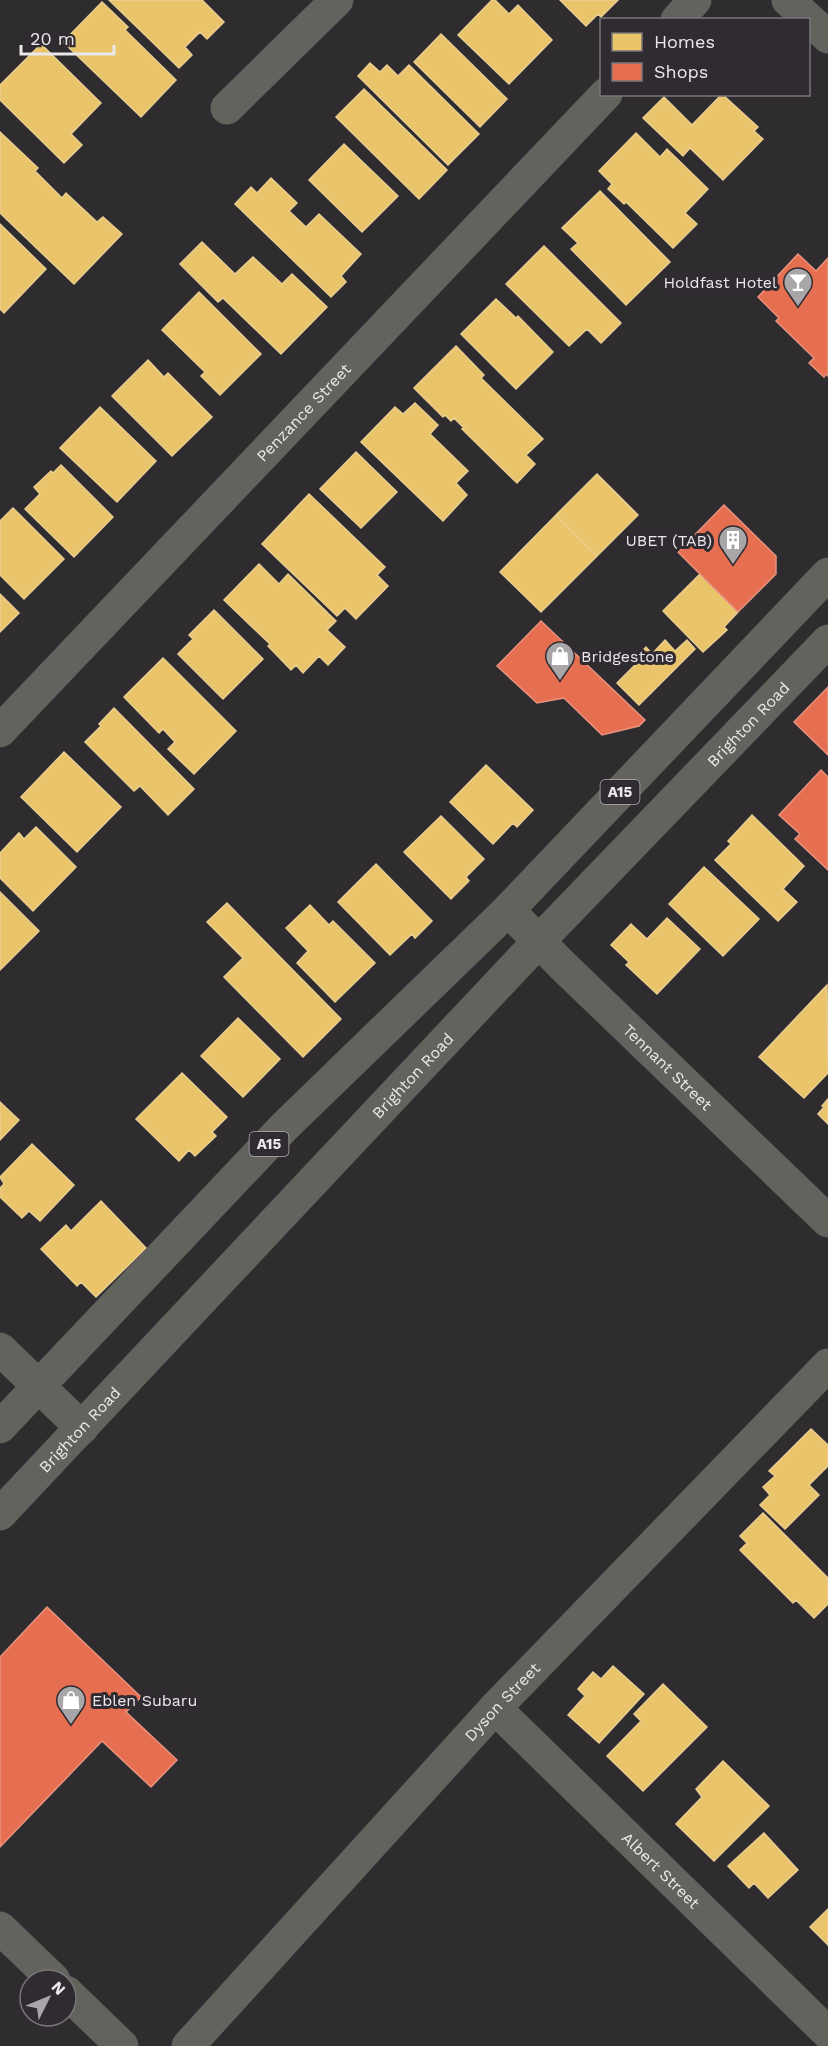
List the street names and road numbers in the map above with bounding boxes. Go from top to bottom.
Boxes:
street label: Penzance Street [253,359,355,466]
street label: Brighton Road [703,678,794,771]
road number: A15 [600,780,640,804]
street label: Tennant Street [619,1020,716,1115]
street label: Brighton Road [368,1029,458,1123]
road number: A15 [250,1132,288,1156]
street label: Brighton Road [35,1383,125,1477]
street label: Dyson Street [461,1658,544,1745]
street label: Albert Street [618,1828,704,1913]

